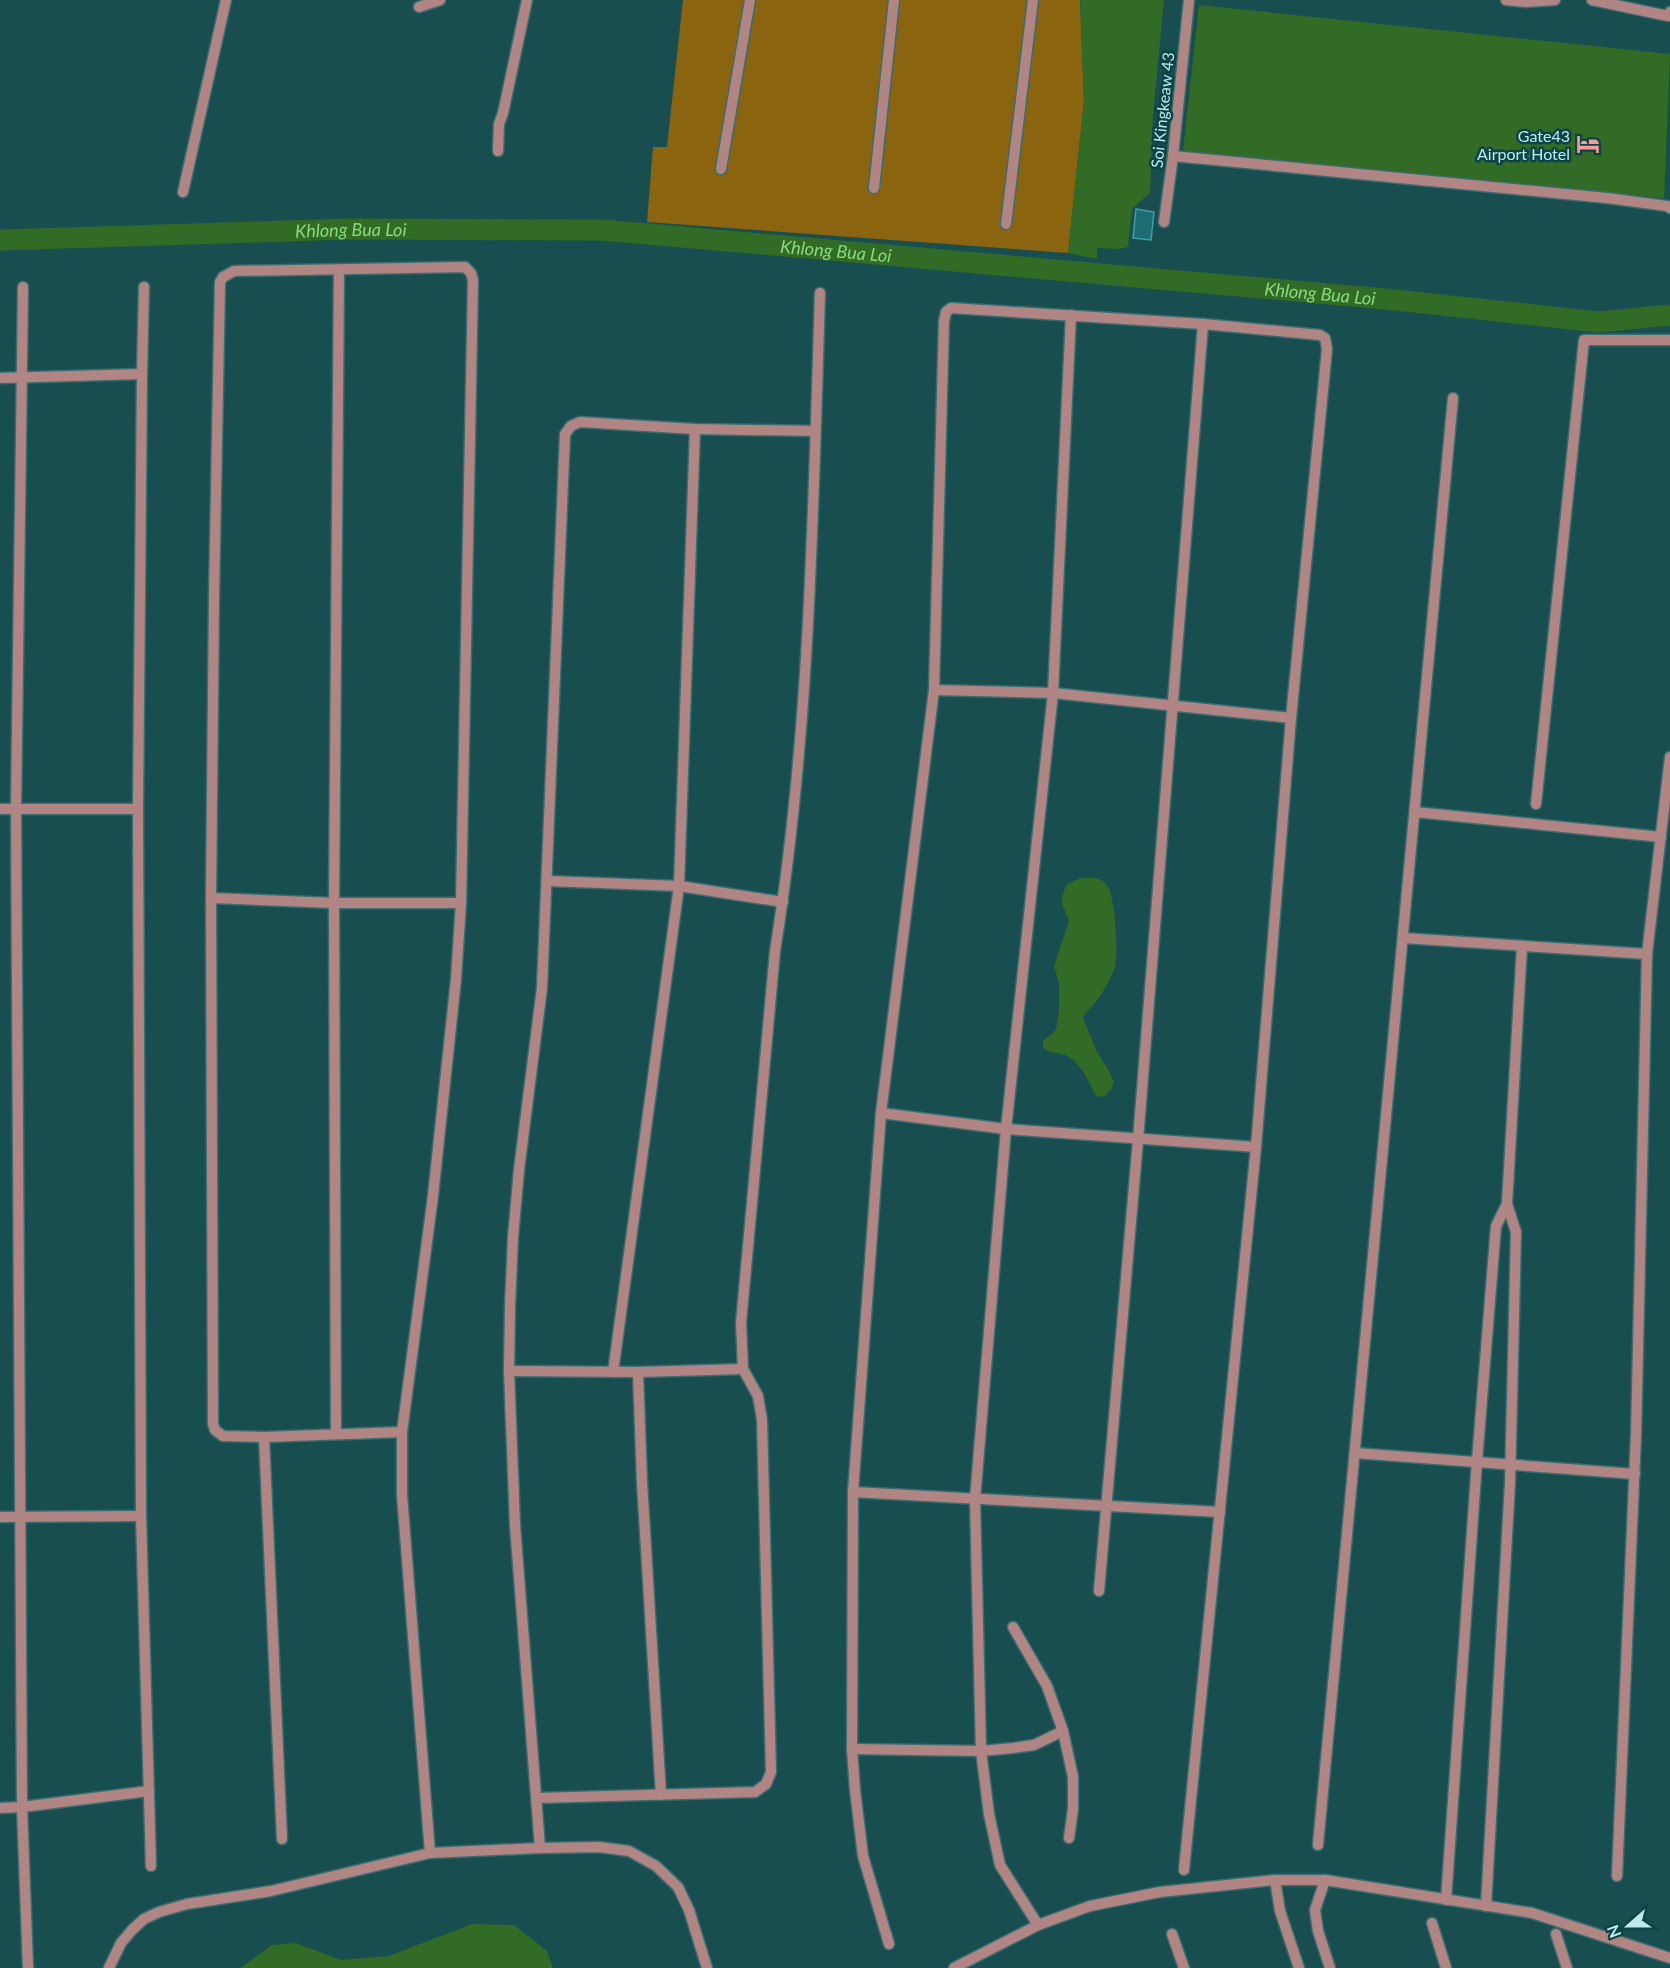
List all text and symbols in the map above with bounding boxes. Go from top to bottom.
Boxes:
street label: Soi Kingkeaw 43 [1146,51,1178,169]
place label: Gate43 Airport Hotel [1477,126,1570,163]
hotel icon: Gate43 Airport Hotel [1575,131,1601,157]
water label: Khlong Bua Loi [295,218,407,242]
water label: Khlong Bua Loi [779,235,892,266]
water label: Khlong Bua Loi [1264,277,1377,309]
north arrow [1598,1896,1658,1956]
text: N [1602,1922,1625,1941]

